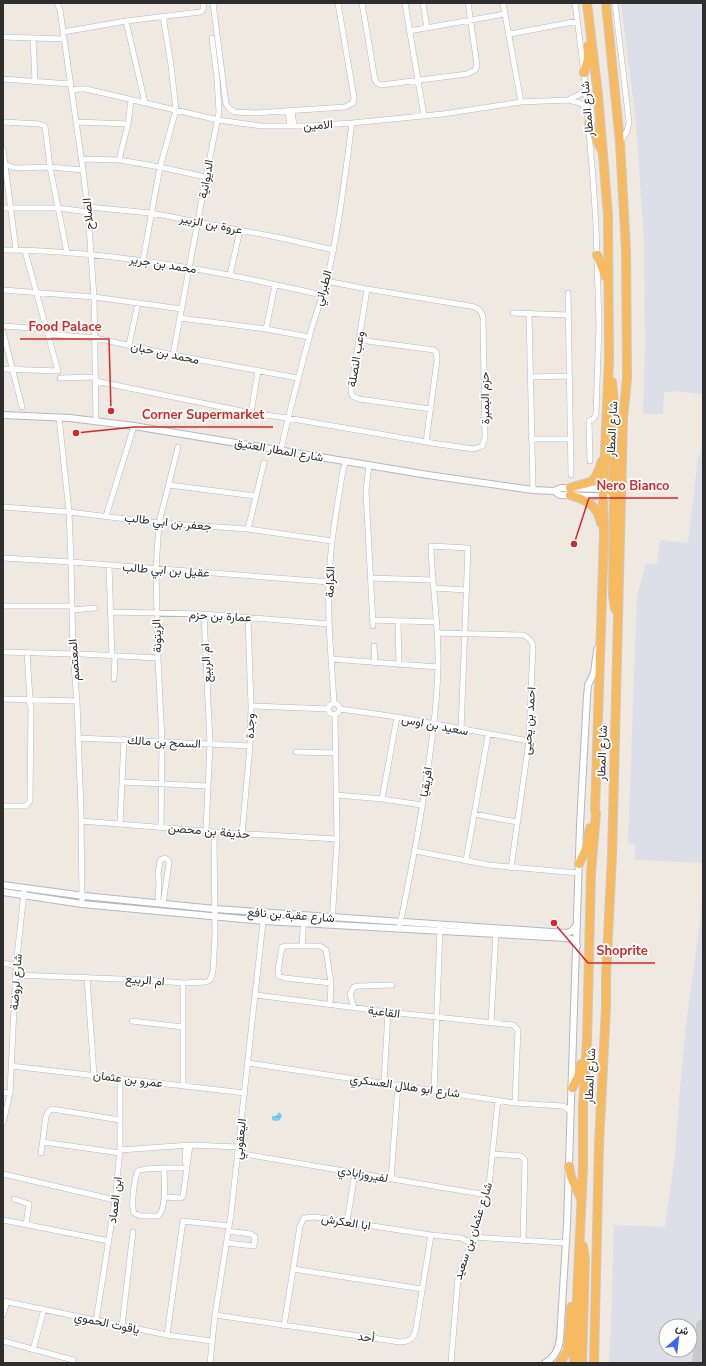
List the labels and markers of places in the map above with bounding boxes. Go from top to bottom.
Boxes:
callout: Food Palace [20,314,109,339]
callout: Corner Supermarket [134,402,273,427]
callout: Nero Bianco [589,473,678,498]
callout: Shoprite [588,938,655,963]

